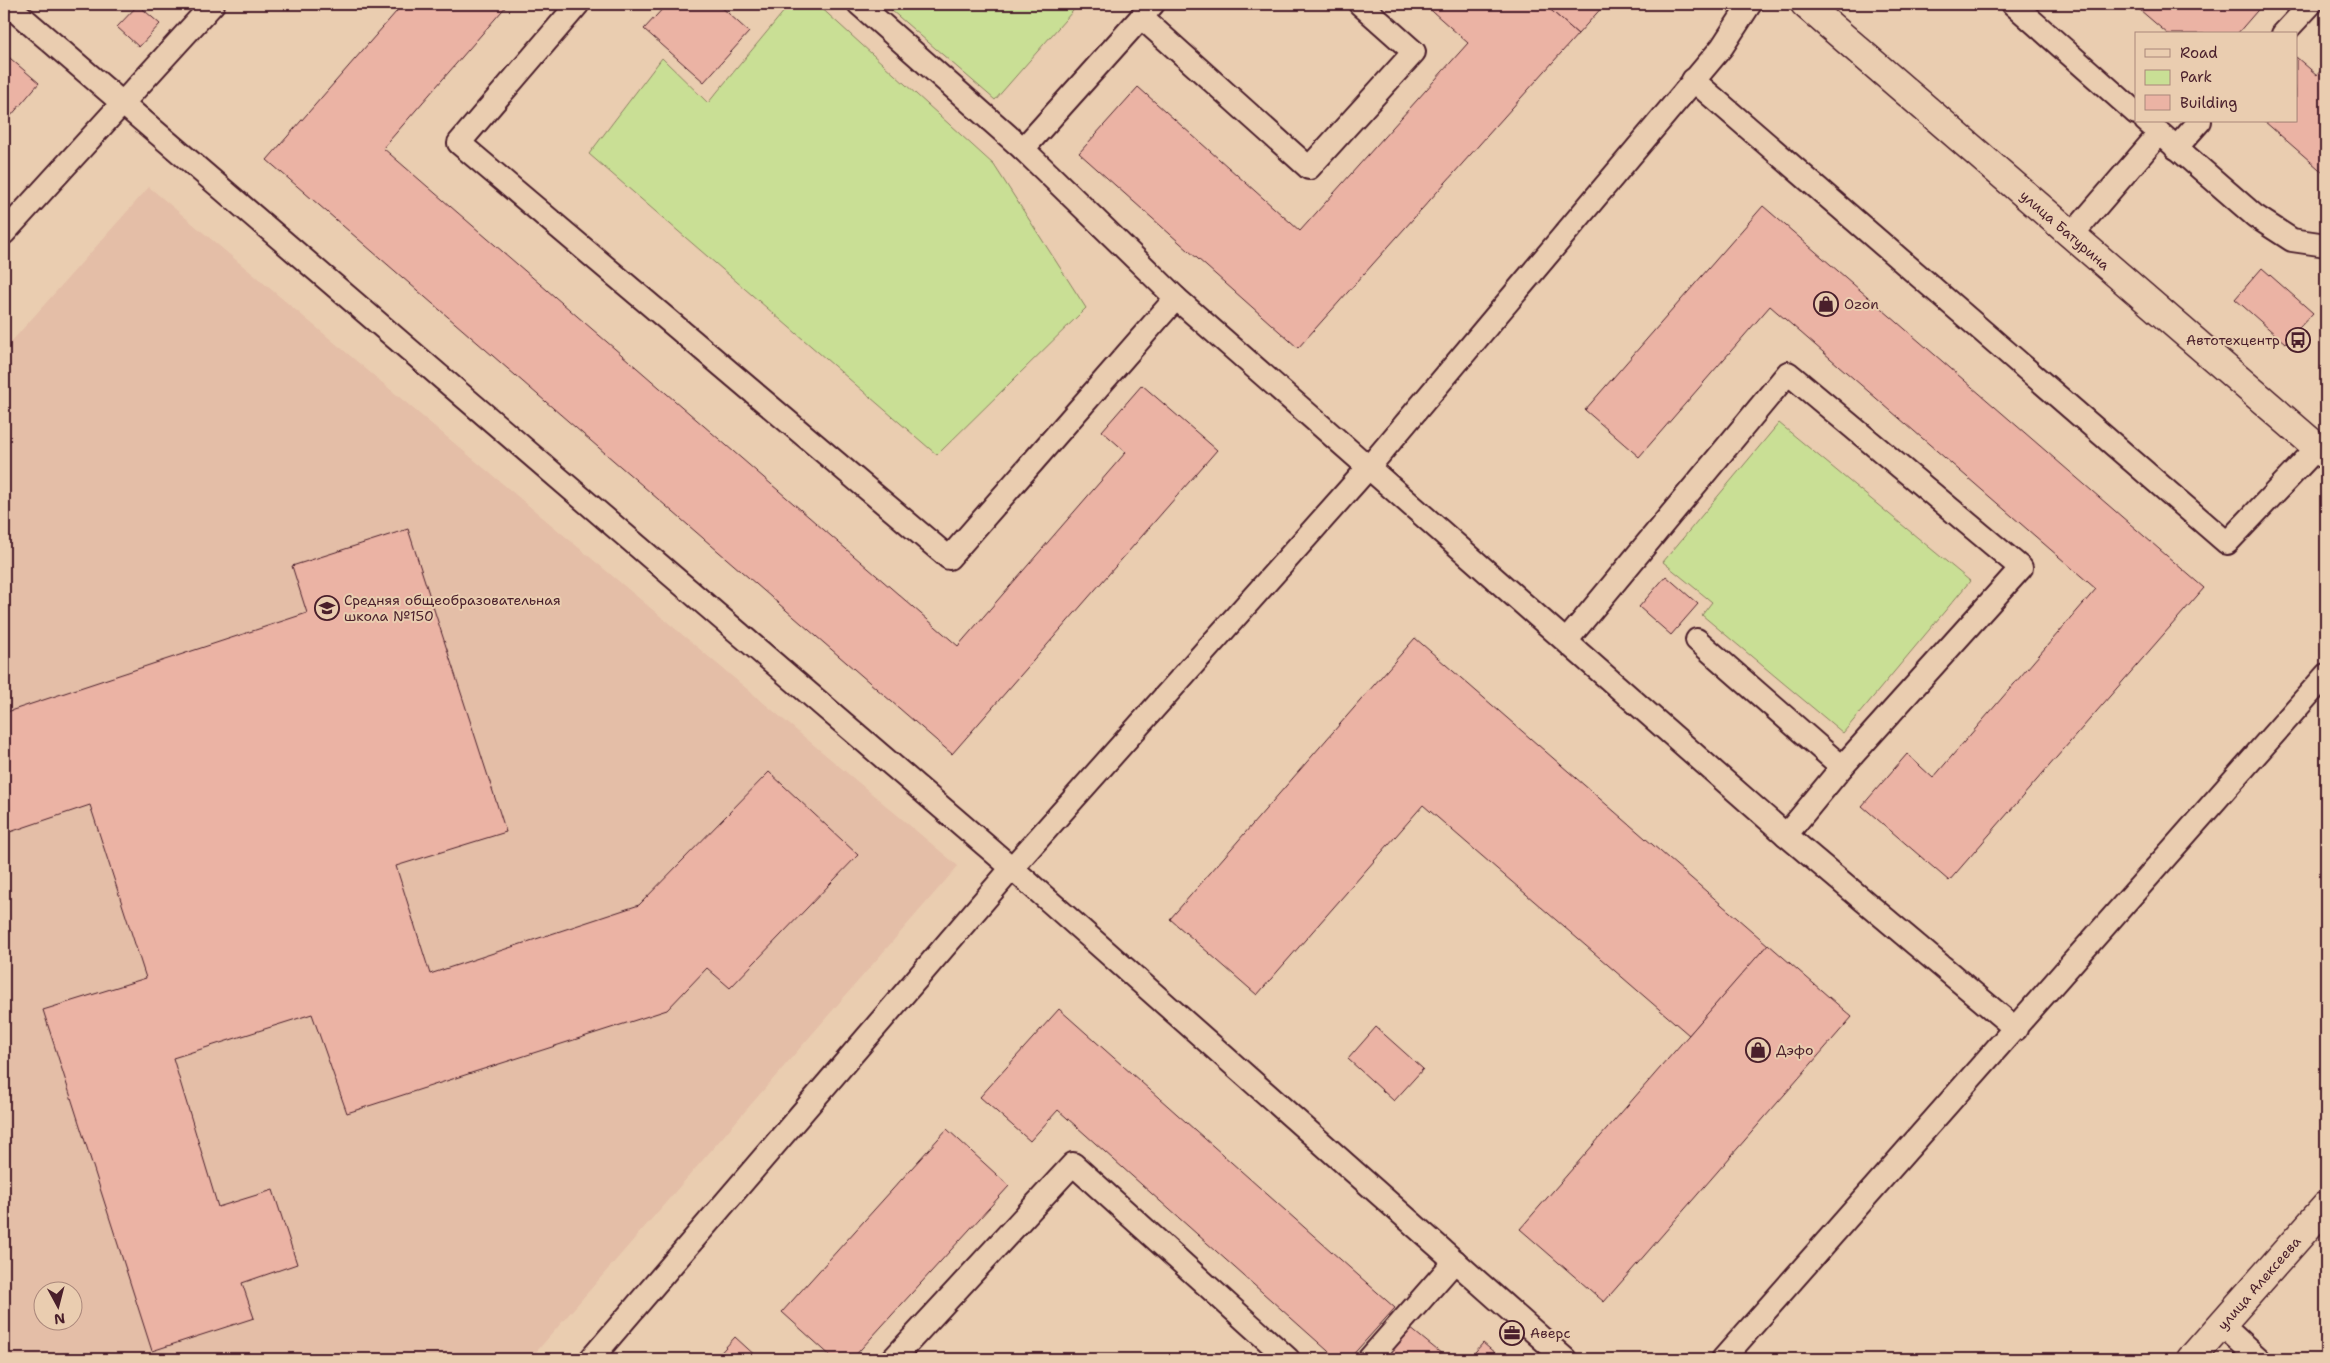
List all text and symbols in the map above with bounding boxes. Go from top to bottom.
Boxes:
legend [2135,32,2298,122]
text: Road [2180,43,2218,63]
text: Park [2180,67,2212,87]
text: Building [2180,93,2237,113]
street label: улица Батурина [2016,186,2114,274]
shop icon: Ozon [1813,291,1839,317]
place label: Ozon [1844,295,1879,313]
bus stop icon: Автотехцентр [2285,327,2311,353]
place label: Автотехцентр [2186,331,2280,349]
place label: Средняя общеобразовательная школа №150 [344,591,561,625]
school or university icon: Средняя общеобразовательная школа №150 [314,595,340,621]
shop icon: Дэфо [1745,1037,1771,1063]
place label: Дэфо [1776,1041,1813,1059]
street label: улица Алексеева [2213,1232,2305,1334]
north arrow [32,1280,82,1330]
text: N [53,1309,66,1329]
office icon: Аверс [1499,1320,1525,1346]
place label: Аверс [1530,1324,1570,1342]

